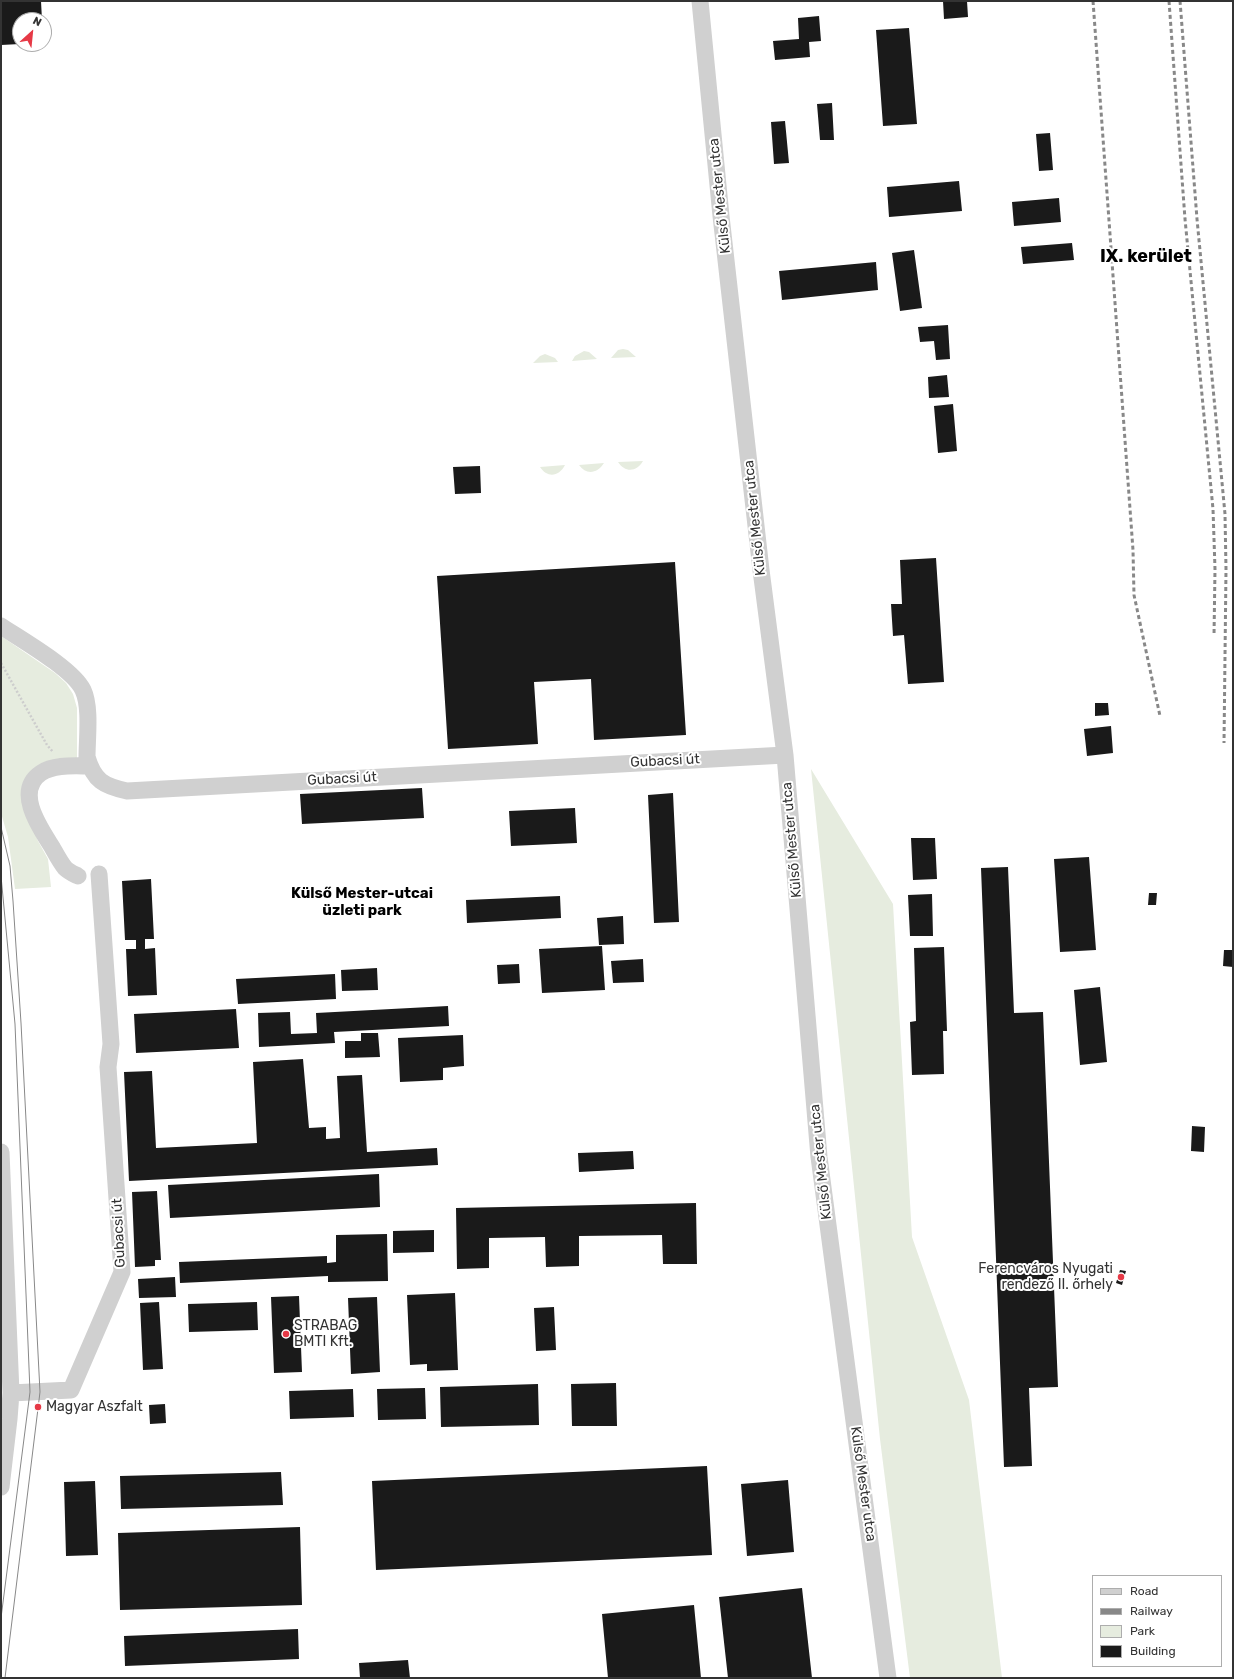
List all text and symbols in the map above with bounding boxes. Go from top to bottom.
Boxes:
north arrow [12,12,52,52]
text: N [31,14,44,29]
street label: Külső Mester utca [706,137,734,255]
district label: IX. kerület [1100,246,1192,268]
street label: Külső Mester utca [741,459,769,577]
street label: Gubacsi út [630,751,700,771]
street label: Gubacsi út [307,769,377,789]
street label: Külső Mester utca [779,781,805,899]
district label: Külső Mester-utcai üzleti park [291,885,433,920]
street label: Külső Mester utca [807,1103,835,1221]
street label: Gubacsi út [109,1198,129,1268]
place label: Ferencváros Nyugati rendező II. őrhely [978,1261,1113,1294]
marker: Ferencváros Nyugati rendező II. őrhely [1116,1272,1126,1282]
place label: STRABAG BMTI Kft. [294,1318,357,1350]
marker: STRABAG BMTI Kft. [281,1329,291,1339]
place label: Magyar Aszfalt [46,1399,143,1415]
marker: Magyar Aszfalt [33,1402,43,1412]
street label: Külső Mester utca [847,1425,879,1543]
legend [1092,1575,1222,1667]
text: Road [1130,1584,1158,1598]
text: Railway [1130,1604,1173,1618]
text: Park [1130,1624,1155,1638]
text: Building [1130,1644,1176,1658]

